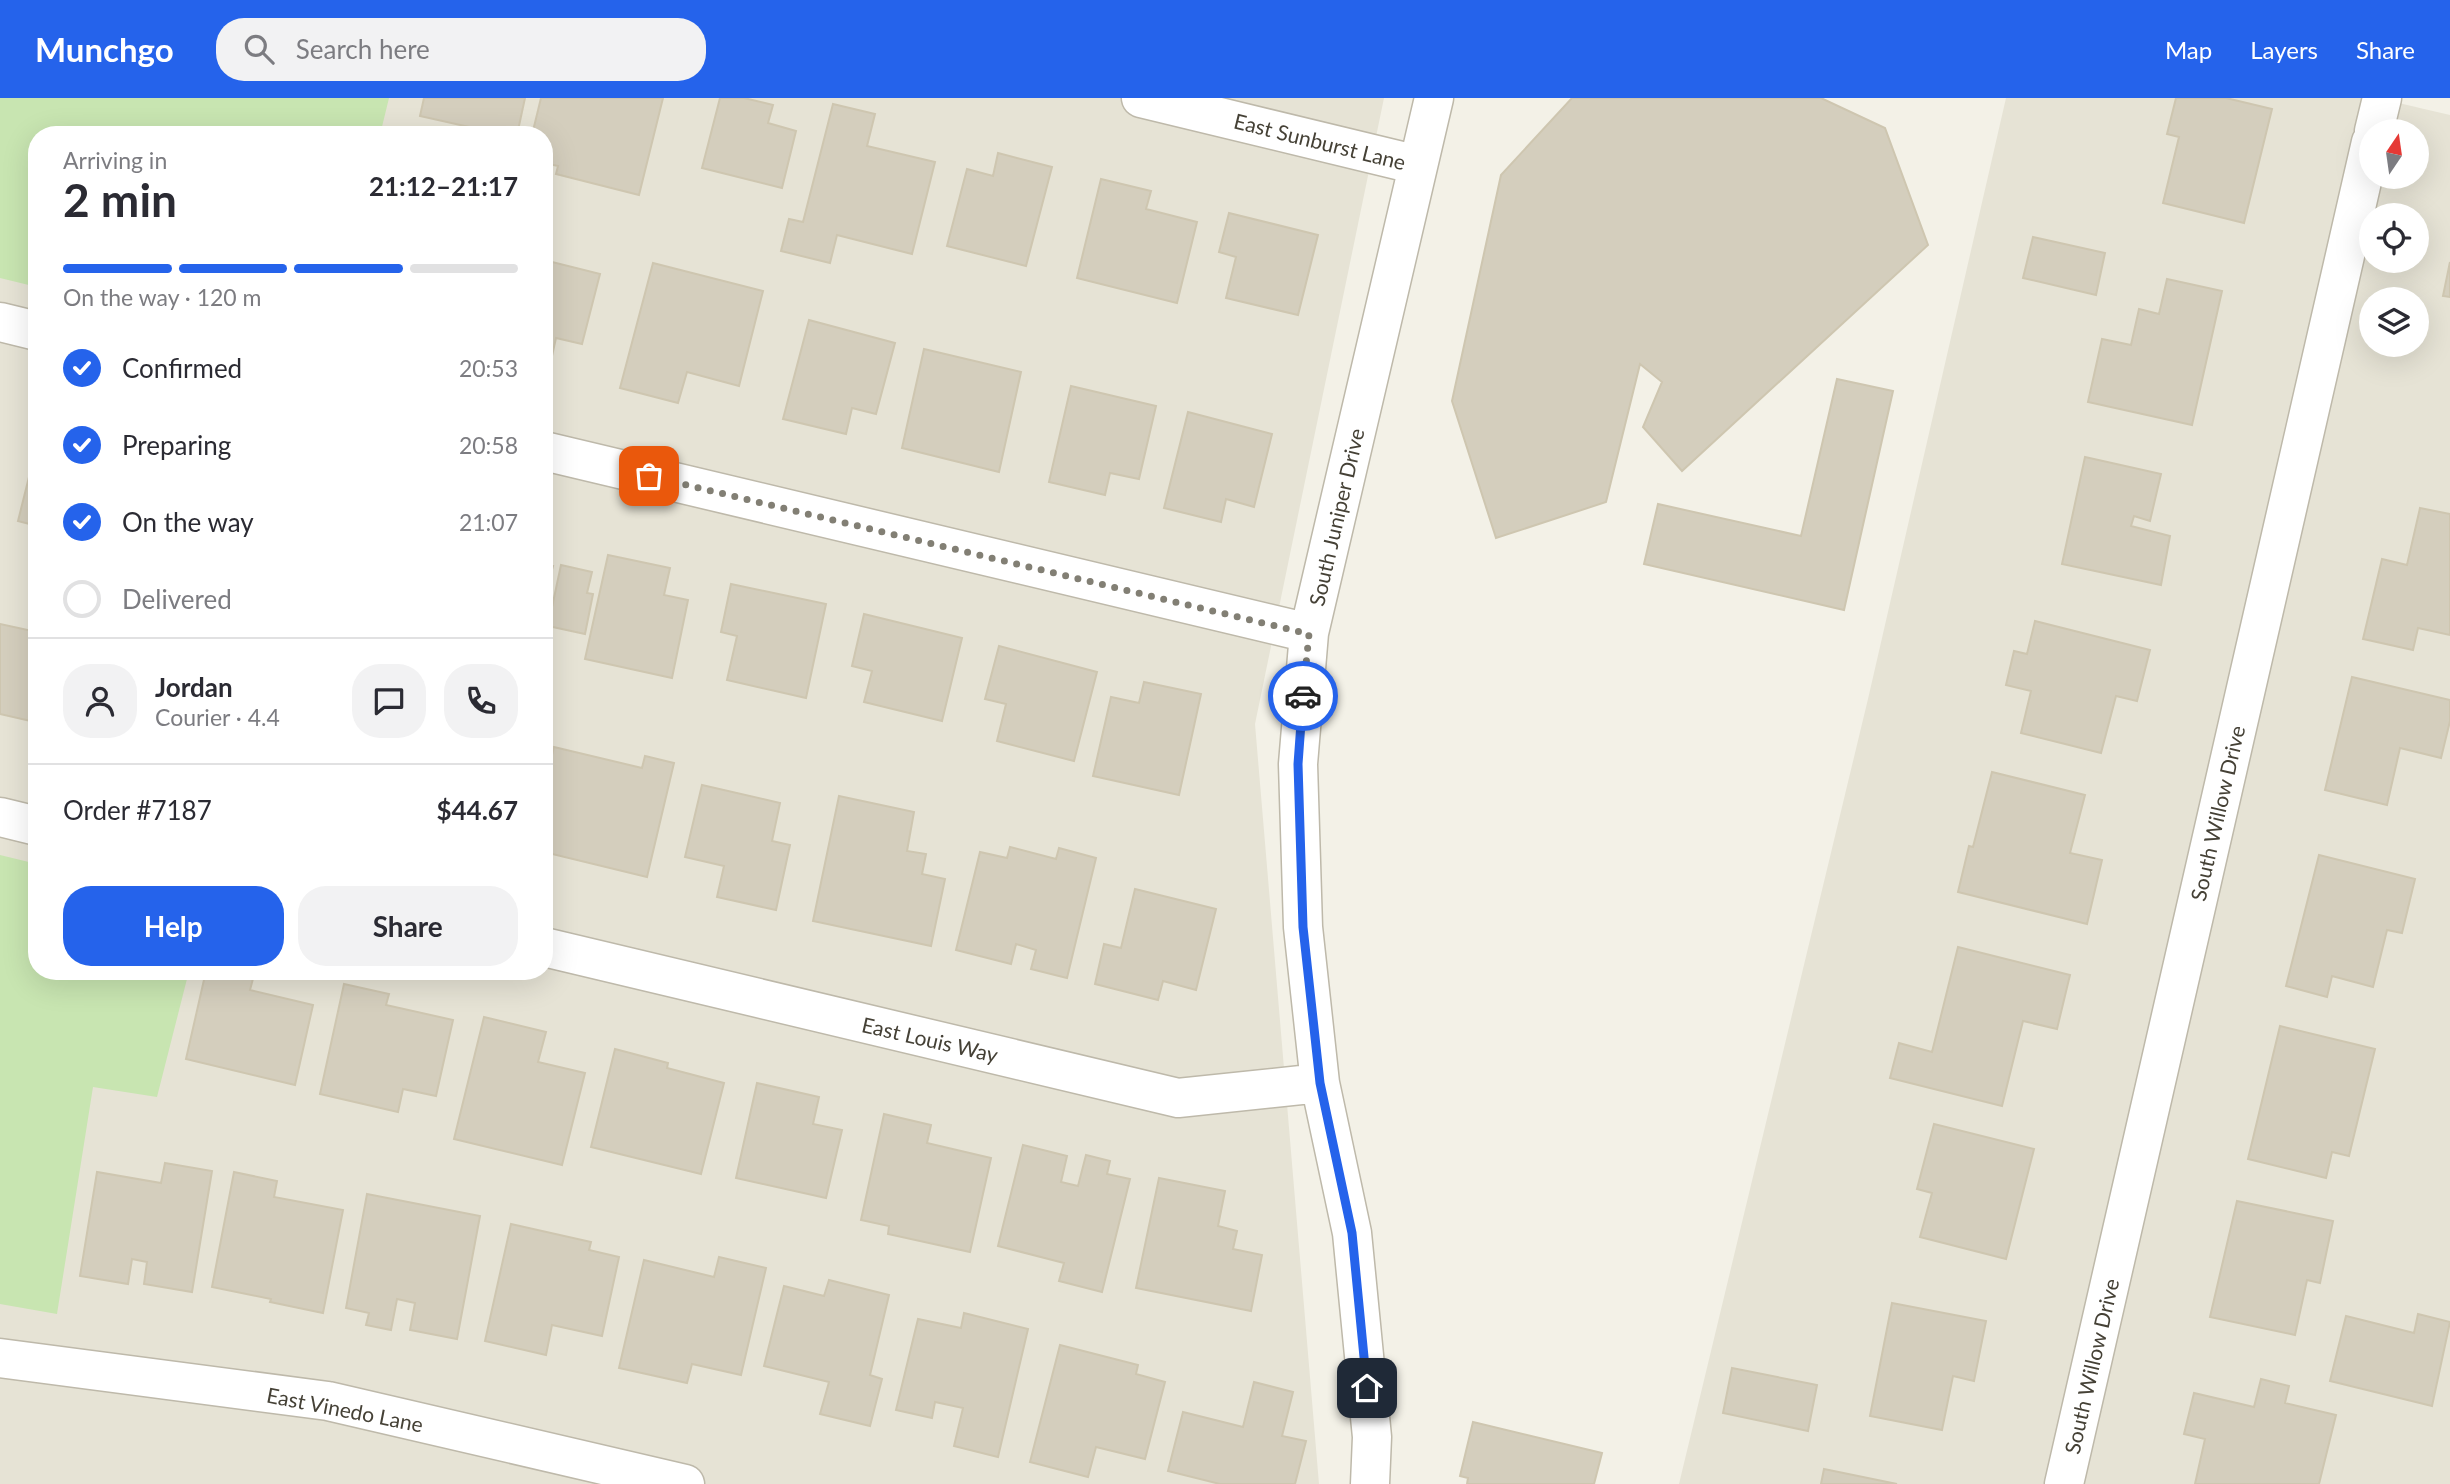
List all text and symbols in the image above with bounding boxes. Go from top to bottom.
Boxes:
search box [216,18,706,81]
text: Munchgo [35,29,174,69]
icon: search [240,30,278,68]
text: Search here [296,33,430,65]
text: Map [2165,35,2212,64]
text: Layers [2250,35,2318,64]
text: Share [2356,35,2415,64]
street label: East Sunburst Lane [1232,108,1408,174]
north arrow [2359,119,2429,189]
map controls [2359,119,2429,357]
text: Arriving in [63,146,167,174]
text: 21:12–21:17 [369,170,518,202]
text: 2 min [63,172,177,227]
button: locate [2359,203,2429,273]
text: On the way · 120 m [63,283,262,311]
button: layers [2359,287,2429,357]
icon: check [63,349,101,387]
text: Confirmed [122,352,242,384]
text: 20:53 [459,354,518,382]
icon: check [63,426,101,464]
street label: South Juniper Drive [1303,426,1369,608]
text: Preparing [122,429,231,461]
text: 20:58 [459,431,518,459]
pin [619,446,679,506]
icon: bag [630,457,668,495]
icon: check [63,503,101,541]
text: On the way [122,506,254,538]
text: 21:07 [459,508,518,536]
text: Delivered [122,583,232,615]
courier [1268,661,1338,731]
button: person [63,664,137,738]
button: chat [352,664,426,738]
button: phone [444,664,518,738]
text: Jordan [155,671,233,703]
icon: car [1284,677,1322,715]
text: Courier · 4.4 [155,703,280,731]
street label: South Willow Drive [2185,723,2249,903]
text: Order #7187 [63,794,212,826]
text: $44.67 [436,794,518,826]
button: Help [63,886,284,966]
button: Share [298,886,518,966]
street label: East Louis Way [860,1011,1001,1067]
street label: South Willow Drive [2059,1276,2123,1456]
pin [1337,1358,1397,1418]
icon: home [1348,1369,1386,1407]
street label: East Vinedo Lane [265,1382,425,1436]

